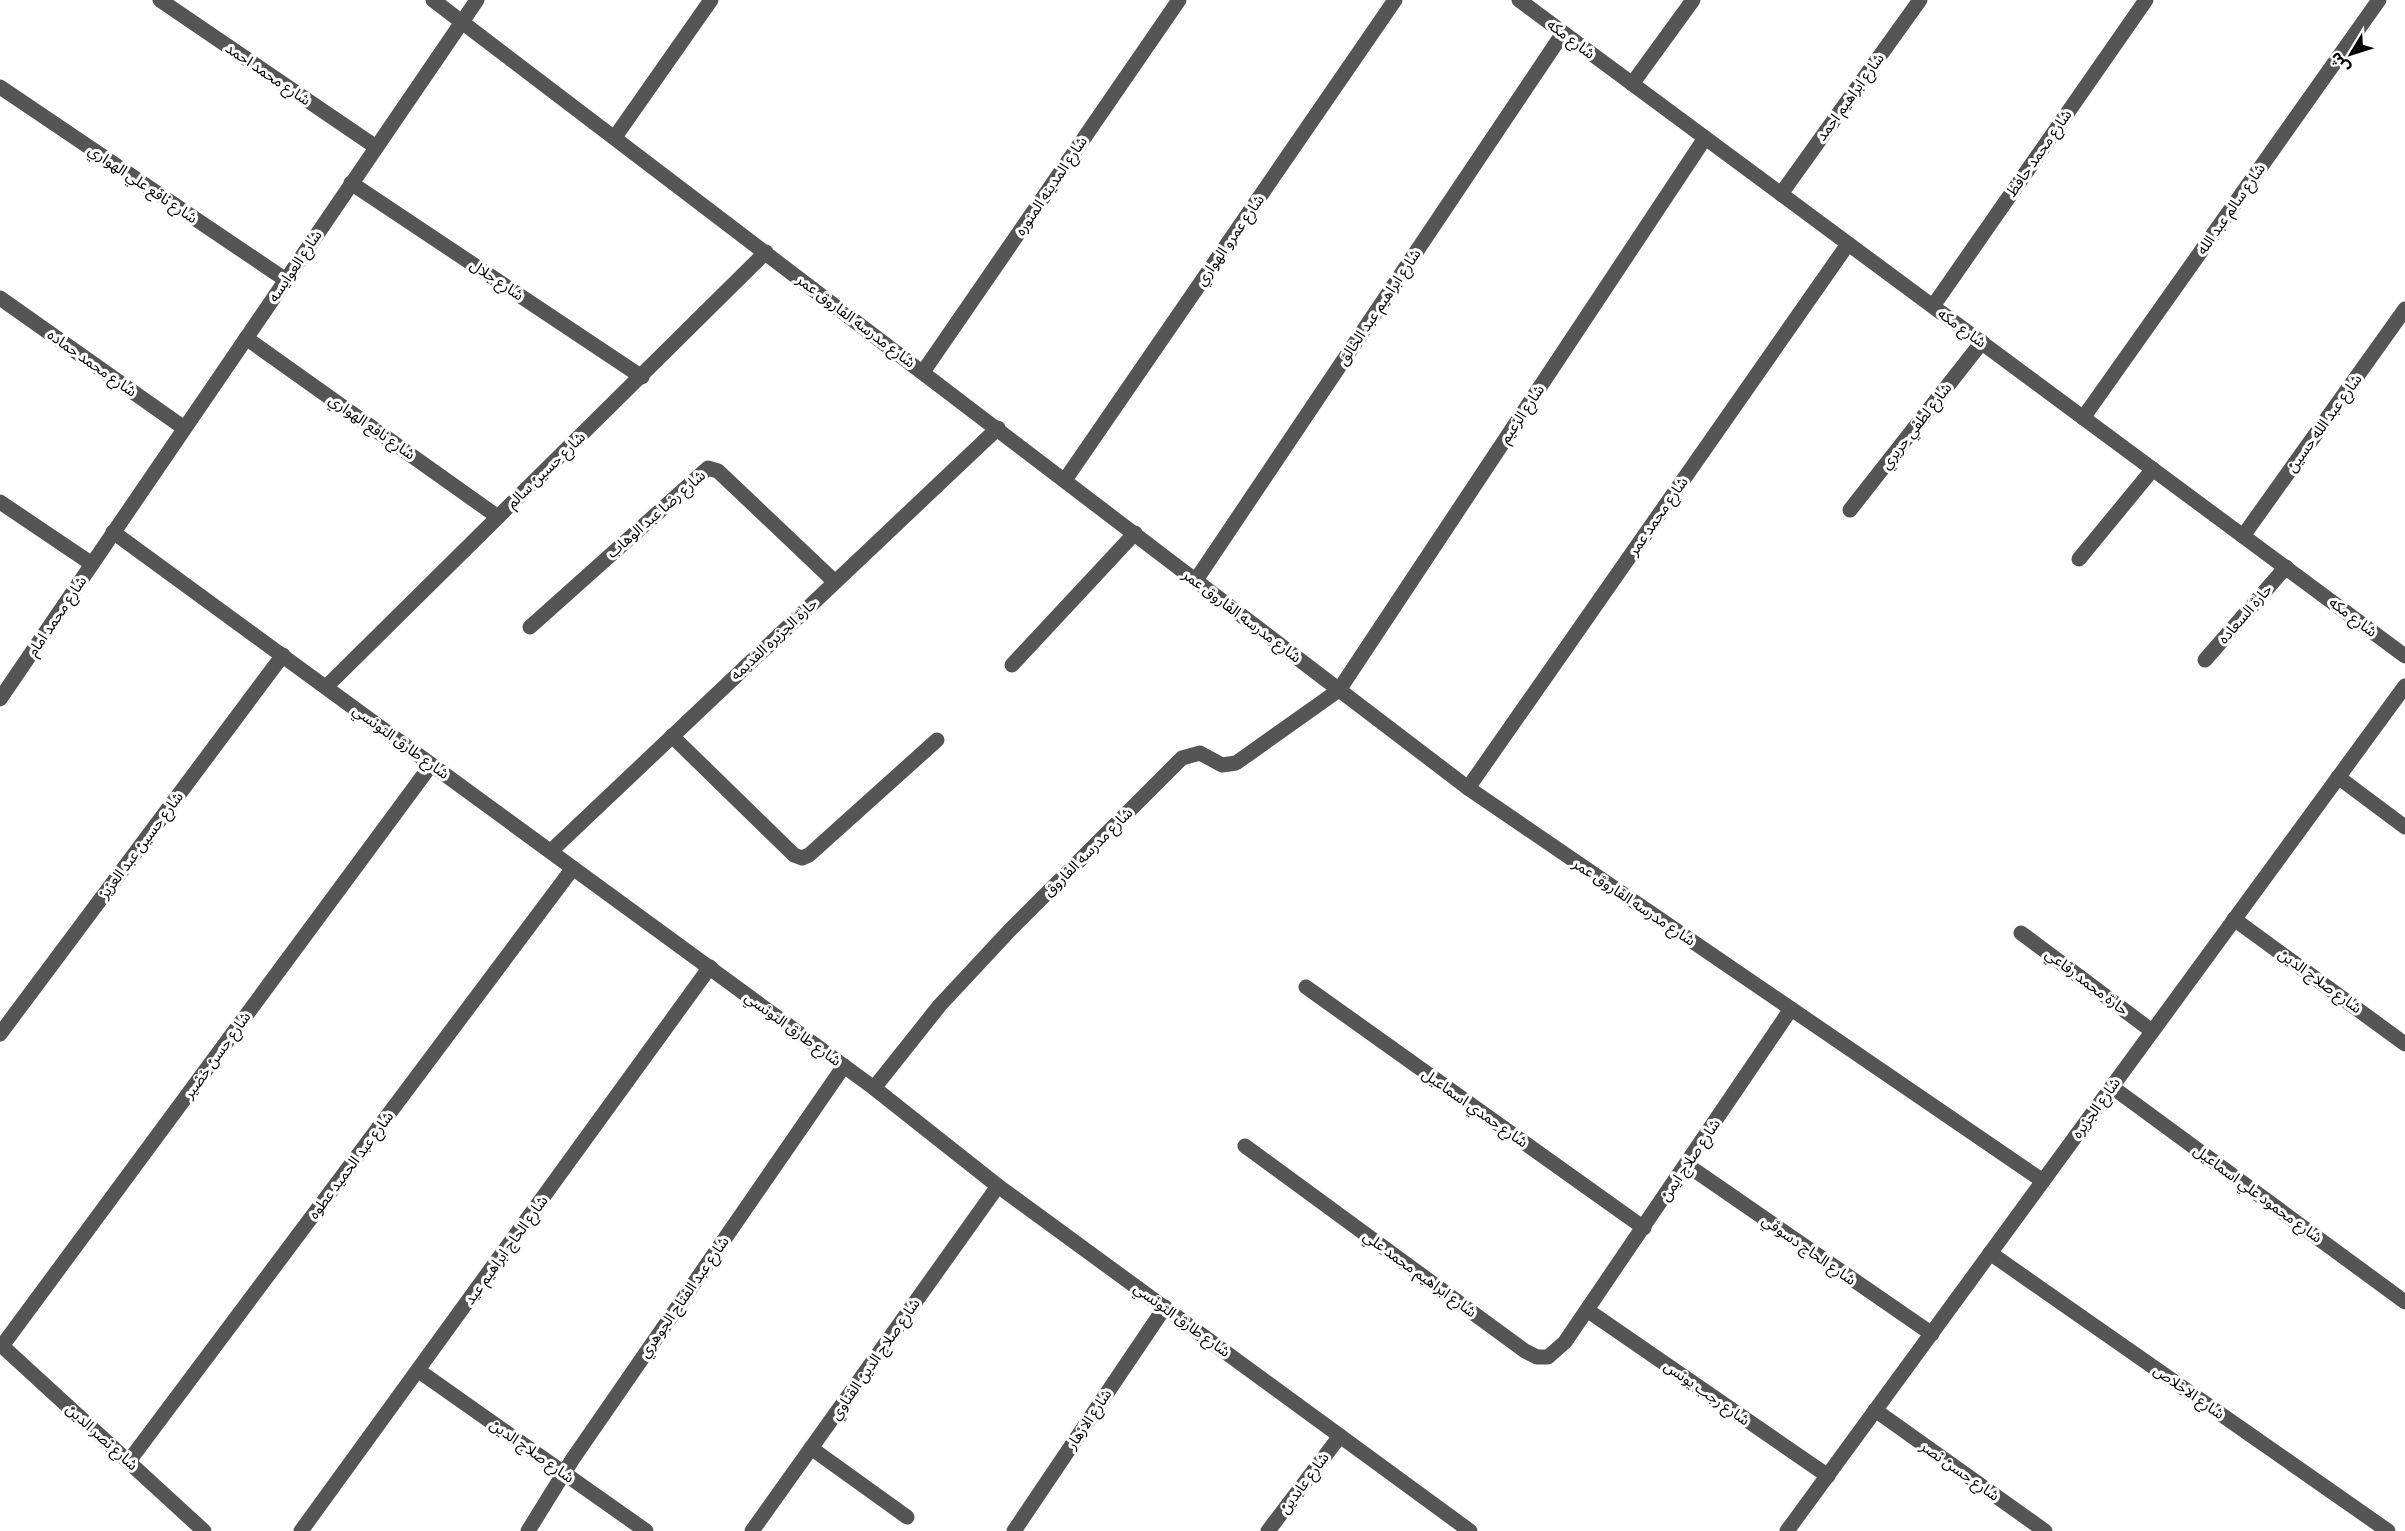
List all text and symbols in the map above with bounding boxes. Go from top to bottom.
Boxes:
street label: شارع مكه [1542,14,1599,65]
north arrow [2321,24,2381,84]
street label: شارع محمد احمد [220,38,315,112]
text: ش [2325,48,2354,78]
street label: شارع ابراهيم احمد [1811,49,1890,146]
street label: شارع محمد حافظ [2002,105,2078,202]
street label: شارع المدينه المنوره [1010,132,1094,241]
street label: شارع نافع علي الهواري [83,140,202,230]
street label: شارع سالم عبد الله [2192,159,2272,260]
street label: شارع عمرو الهواري [1191,190,1271,291]
street label: شارع العوايسه [264,226,328,307]
street label: شارع ابراهيم عبد الخالق [1333,245,1427,370]
street label: شارع جلال [465,255,528,307]
street label: شارع مدرسه الفاروق عمر [790,269,920,374]
street label: شارع مكه [1933,304,1990,354]
street label: شارع محمد حماده [42,325,141,403]
street label: شارع عبد الله حسين [2282,370,2368,477]
street label: شارع لطفي حريري [1876,378,1958,475]
street label: شارع الزعيم [1495,380,1551,448]
street label: شارع نافع الهواري [324,390,419,466]
street label: شارع حسين سالم [502,427,591,514]
street label: شارع رضا عبد الوهاب [602,465,711,564]
street label: شارع محمد عمر [1623,472,1694,561]
street label: شارع مدرسه الفاروق عمر [1176,564,1306,669]
street label: شارع محمد امام [23,572,93,661]
street label: حارة السعاده [2214,580,2276,647]
street label: شارع مكه [2324,592,2381,643]
street label: حارة الجزيره القديمه [726,593,821,684]
street label: شارع طارق التونسي [348,700,453,786]
street label: شارع حسين عبد العزيز [94,787,189,904]
street label: شارع مدرسه الفاروق [1039,803,1139,902]
street label: شارع مدرسه الفاروق عمر [1567,853,1699,952]
street label: حارة محمد رفاعي [2040,944,2133,1021]
street label: شارع صلاح الدين [2273,944,2366,1020]
street label: شارع طارق التونسي [740,987,845,1073]
street label: شارع حسن خضير [178,1007,257,1104]
street label: شارع حمدي اسماعيل [1417,1064,1532,1154]
street label: شارع الجزيره [2067,1073,2127,1144]
street label: شارع عبد الحميد عطوه [304,1107,400,1224]
street label: شارع صلاح ايمن [1655,1115,1727,1206]
street label: شارع محمود علي اسماعيل [2188,1140,2327,1249]
street label: شارع الحاج ابراهيم عيد [460,1191,554,1310]
street label: شارع الحاج دسوقي [1757,1210,1860,1292]
street label: شارع ابراهيم محمد علي [1358,1226,1481,1324]
street label: شارع عبد الفتاح الجوهري [635,1232,735,1363]
street label: شارع طارق التونسي [1129,1278,1234,1364]
street label: شارع صلاح الدين القناوي [825,1294,926,1425]
street label: شارع رجب يونس [1659,1356,1754,1432]
street label: شارع الاخلاص [2148,1360,2229,1426]
street label: شارع الازهار [1061,1385,1118,1455]
street label: شارع نصر الدين [60,1399,143,1476]
street label: شارع صلاح الدين [485,1415,578,1489]
street label: شارع حسن نصر [1914,1436,2004,1507]
street label: شارع عابدين [1274,1448,1335,1519]

